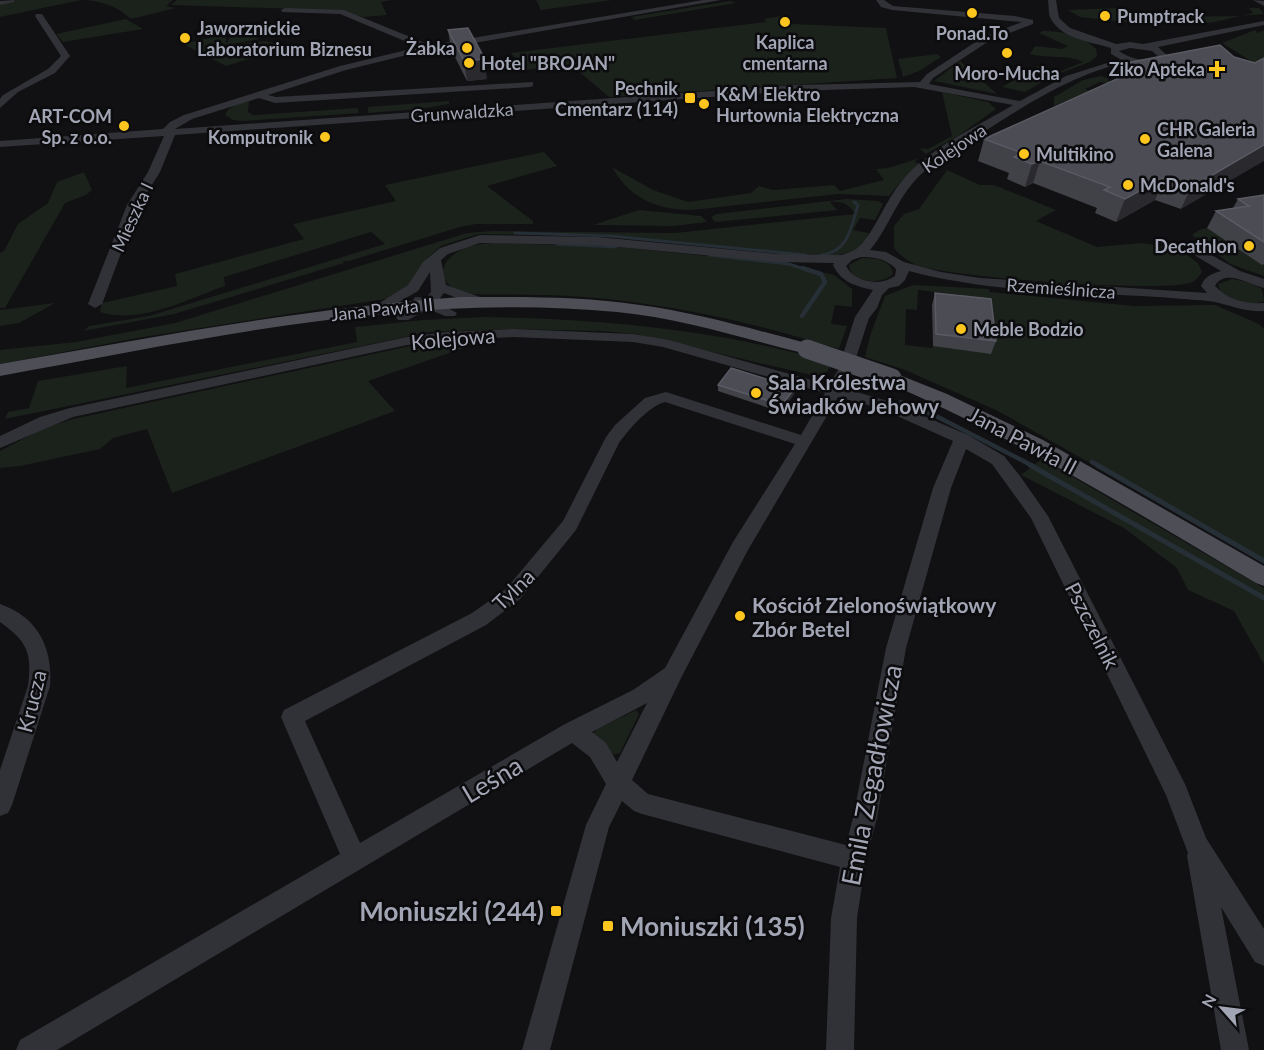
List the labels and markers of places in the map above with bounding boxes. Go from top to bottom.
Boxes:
place label: Pumptrack [1117,5,1205,27]
marker: Ponad.To [965,6,979,20]
marker: Pumptrack [1098,9,1112,23]
marker: Kaplica cmentarna [778,15,792,29]
place label: Jaworznickie Laboratorium Biznesu [197,17,372,60]
place label: Ponad.To [936,22,1008,44]
marker: Jaworznickie Laboratorium Biznesu [178,31,192,45]
place label: Kaplica cmentarna [742,31,828,74]
place label: Żabka [406,37,455,59]
marker: Żabka [460,41,474,55]
marker: Moro-Mucha [1000,46,1014,60]
place label: Hotel "BROJAN" [481,52,615,74]
marker: Hotel "BROJAN" [462,56,476,70]
place label: Ziko Apteka [1109,58,1205,80]
place label: Moro-Mucha [954,62,1060,84]
marker: Ziko Apteka [1210,62,1224,76]
place label: Pechnik Cmentarz (114) [555,77,678,120]
place label: K&M Elektro Hurtownia Elektryczna [716,83,899,126]
marker: Pechnik Cmentarz (114) [683,91,697,105]
marker: K&M Elektro Hurtownia Elektryczna [697,97,711,111]
place label: ART-COM Sp. z o.o. [28,105,112,148]
place label: CHR Galeria Galena [1157,118,1255,161]
marker: ART-COM Sp. z o.o. [117,119,131,133]
place label: Komputronik [208,126,313,148]
marker: Komputronik [318,130,332,144]
marker: CHR Galeria Galena [1138,132,1152,146]
place label: Multikino [1036,143,1114,165]
marker: Multikino [1017,147,1031,161]
place label: McDonald's [1140,174,1235,196]
marker: McDonald's [1121,178,1135,192]
place label: Decathlon [1154,235,1237,257]
marker: Decathlon [1242,239,1256,253]
place label: Meble Bodzio [973,318,1084,340]
marker: Meble Bodzio [954,322,968,336]
place label: Sala Królestwa Świadków Jehowy [768,369,940,418]
marker: Sala Królestwa Świadków Jehowy [749,386,763,400]
place label: Kościół Zielonoświątkowy Zbór Betel [752,592,997,641]
marker: Kościół Zielonoświątkowy Zbór Betel [733,609,747,623]
place label: Moniuszki (244) [359,895,544,927]
marker: Moniuszki (244) [549,904,563,918]
place label: Moniuszki (135) [620,910,805,942]
marker: Moniuszki (135) [601,919,615,933]

